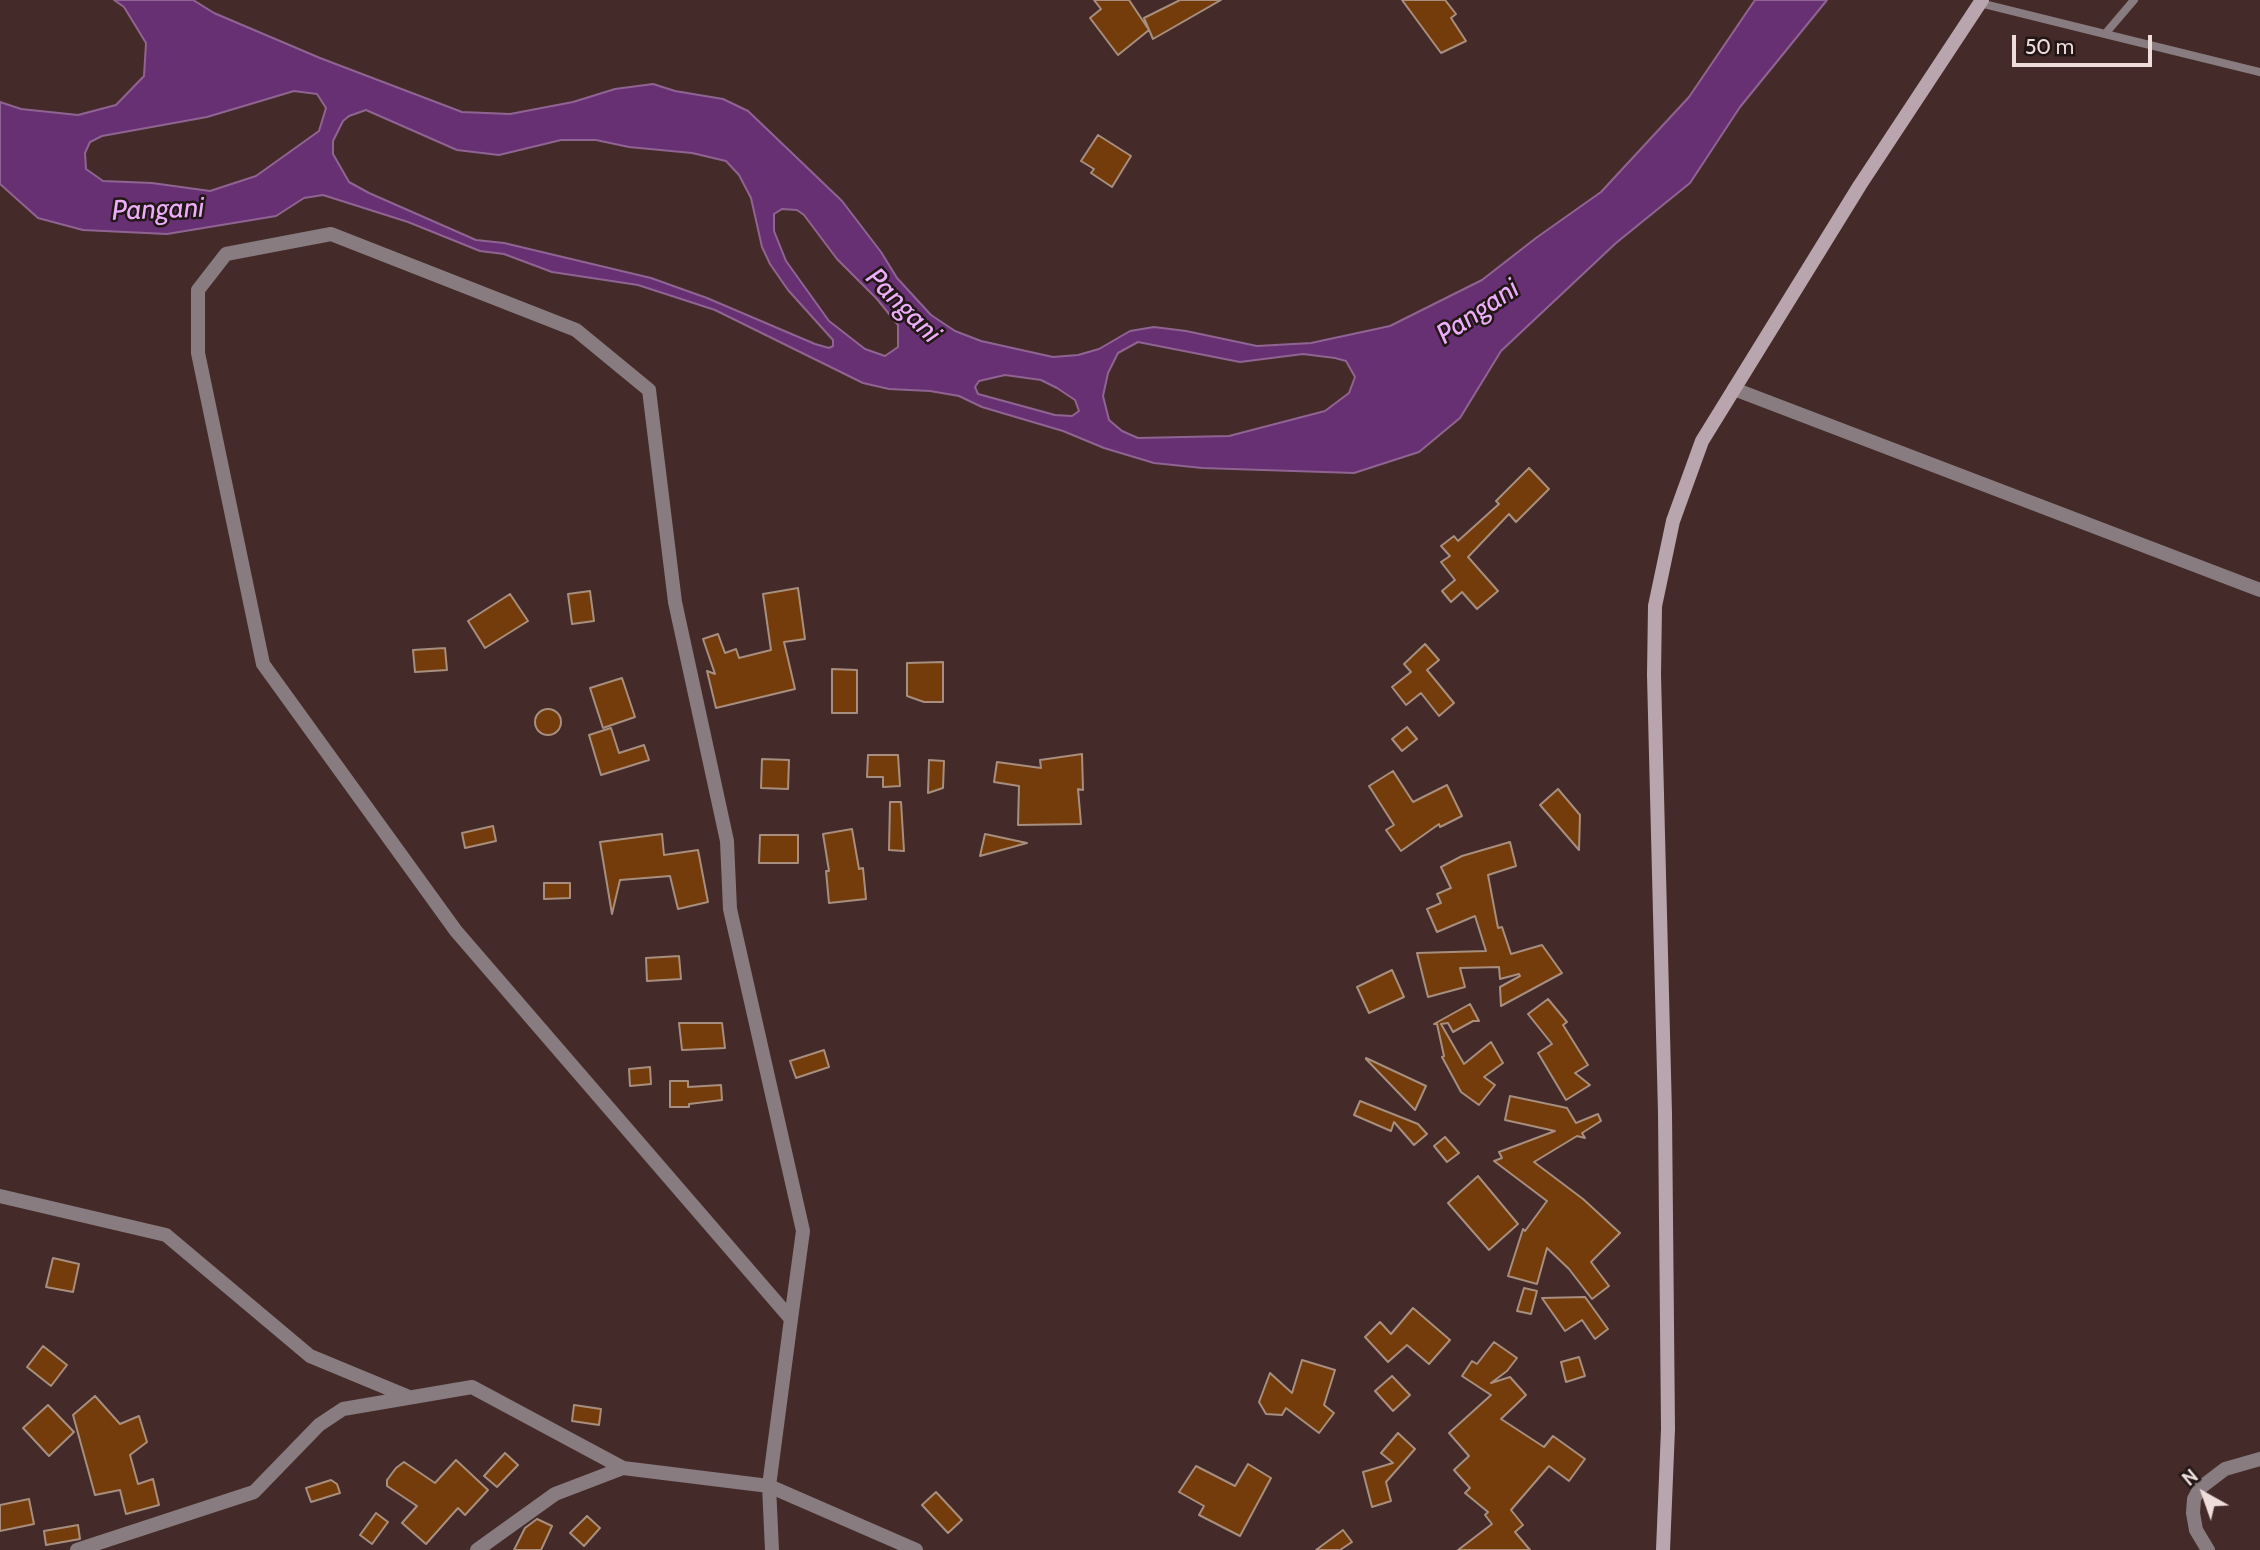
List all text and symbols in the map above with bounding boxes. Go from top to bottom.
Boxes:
scale bar [2015,21,2155,65]
text: 50 m [2025,34,2074,59]
water label: Pangani [111,192,205,228]
water label: Pangani [858,261,948,351]
water label: Pangani [1430,272,1526,352]
north arrow [2169,1459,2239,1529]
text: N [2178,1464,2203,1491]

